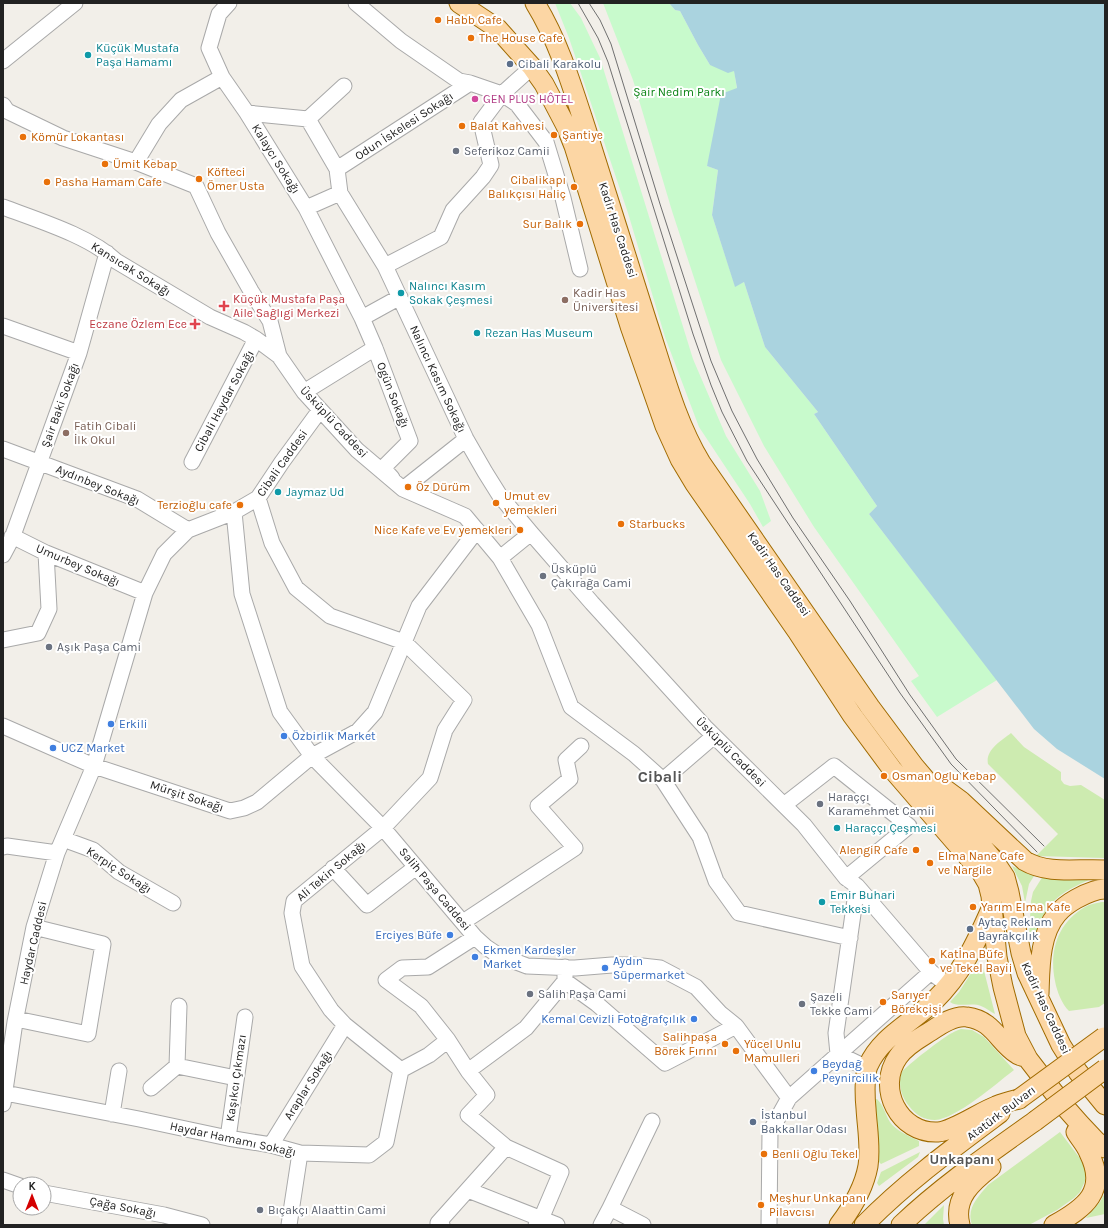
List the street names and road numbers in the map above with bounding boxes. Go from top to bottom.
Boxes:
street label: Odun İskelesi Sokağı [352,89,456,163]
street label: Kalaycı Sokağı [249,122,303,196]
street label: Kadir Has Caddesi [596,180,640,280]
street label: Kansıcak Sokağı [89,239,173,299]
street label: Nalıncı Kasım Sokağı [407,323,469,435]
street label: Cibali Haydar Sokağı [191,348,257,454]
street label: Ogün Sokağı [374,360,412,430]
street label: Şair Baki Sokağı [38,361,82,449]
street label: Üsküplü Caddesi [297,383,371,461]
street label: Cibali Caddesi [254,427,310,499]
street label: Aydınbey Sokağı [54,462,142,508]
street label: Kadir Has Caddesi [745,529,813,619]
street label: Umurbey Sokağı [34,541,122,589]
street label: Üsküplü Caddesi [693,714,769,790]
street label: Mürşit Sokağı [148,778,226,814]
street label: Ali Tekin Sokağı [294,838,368,904]
street label: Kerpiç Sokağı [84,844,154,896]
street label: Salih Paşa Caddesi [396,845,474,933]
street label: Haydar Caddesi [17,900,49,986]
street label: Kadir Has Caddesi [1019,960,1073,1056]
street label: Kaşıkcı Çıkmazı [223,1033,249,1123]
street label: Araplar Sokağı [281,1048,335,1122]
street label: Atatürk Bulvarı [964,1083,1038,1143]
street label: Haydar Hamamı Sokağı [169,1119,297,1159]
street label: Çağa Sokağı [88,1194,158,1220]

